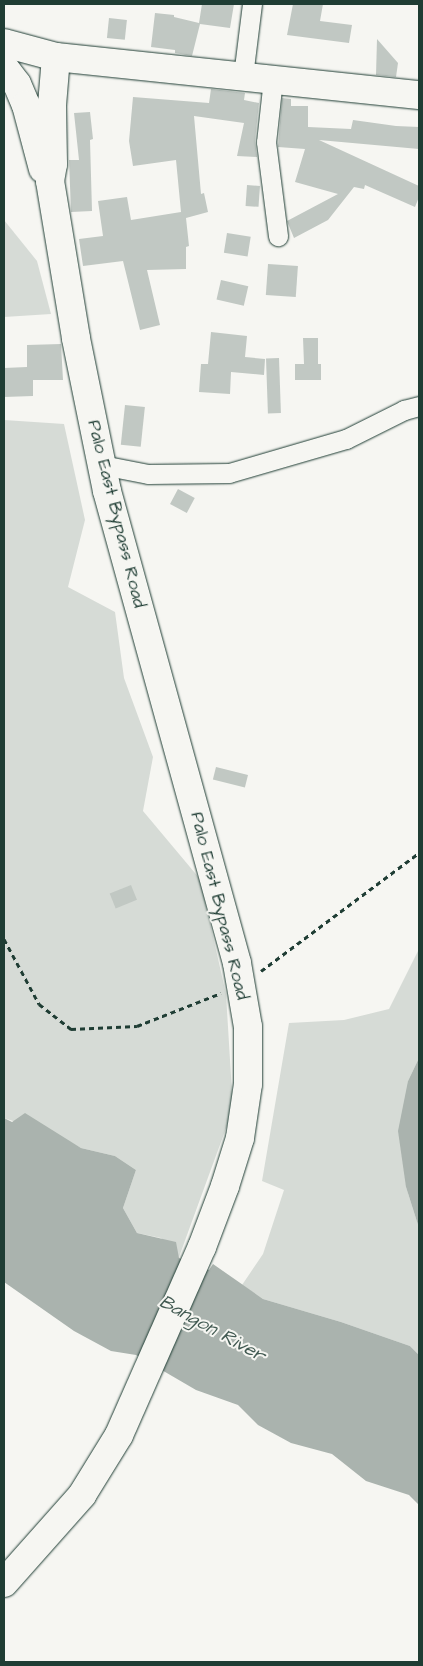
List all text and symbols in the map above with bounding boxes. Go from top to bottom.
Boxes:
street label: Palo East Bypass Road [82,418,150,610]
street label: Palo East Bypass Road [185,810,253,1002]
water label: Bangon River [155,1291,269,1367]

